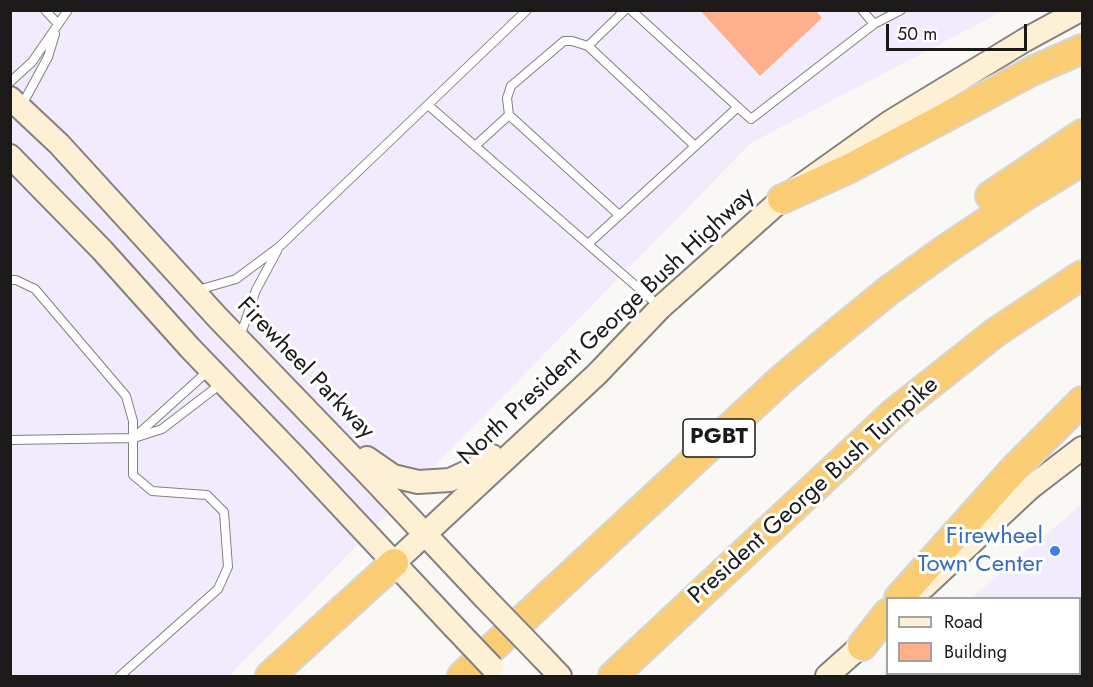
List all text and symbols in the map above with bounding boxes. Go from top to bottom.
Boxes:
scale bar [889,12,1030,50]
text: 50 m [897,21,937,47]
street label: North President George Bush Highway [453,182,761,472]
street label: Firewheel Parkway [230,292,380,446]
street label: President George Bush Turnpike [683,371,945,611]
road number: PGBT [683,419,755,457]
place label: Firewheel Town Center [918,523,1043,579]
marker: Firewheel Town Center [1048,544,1062,558]
legend [886,597,1081,675]
text: Road [944,609,983,635]
text: Building [944,639,1007,665]

